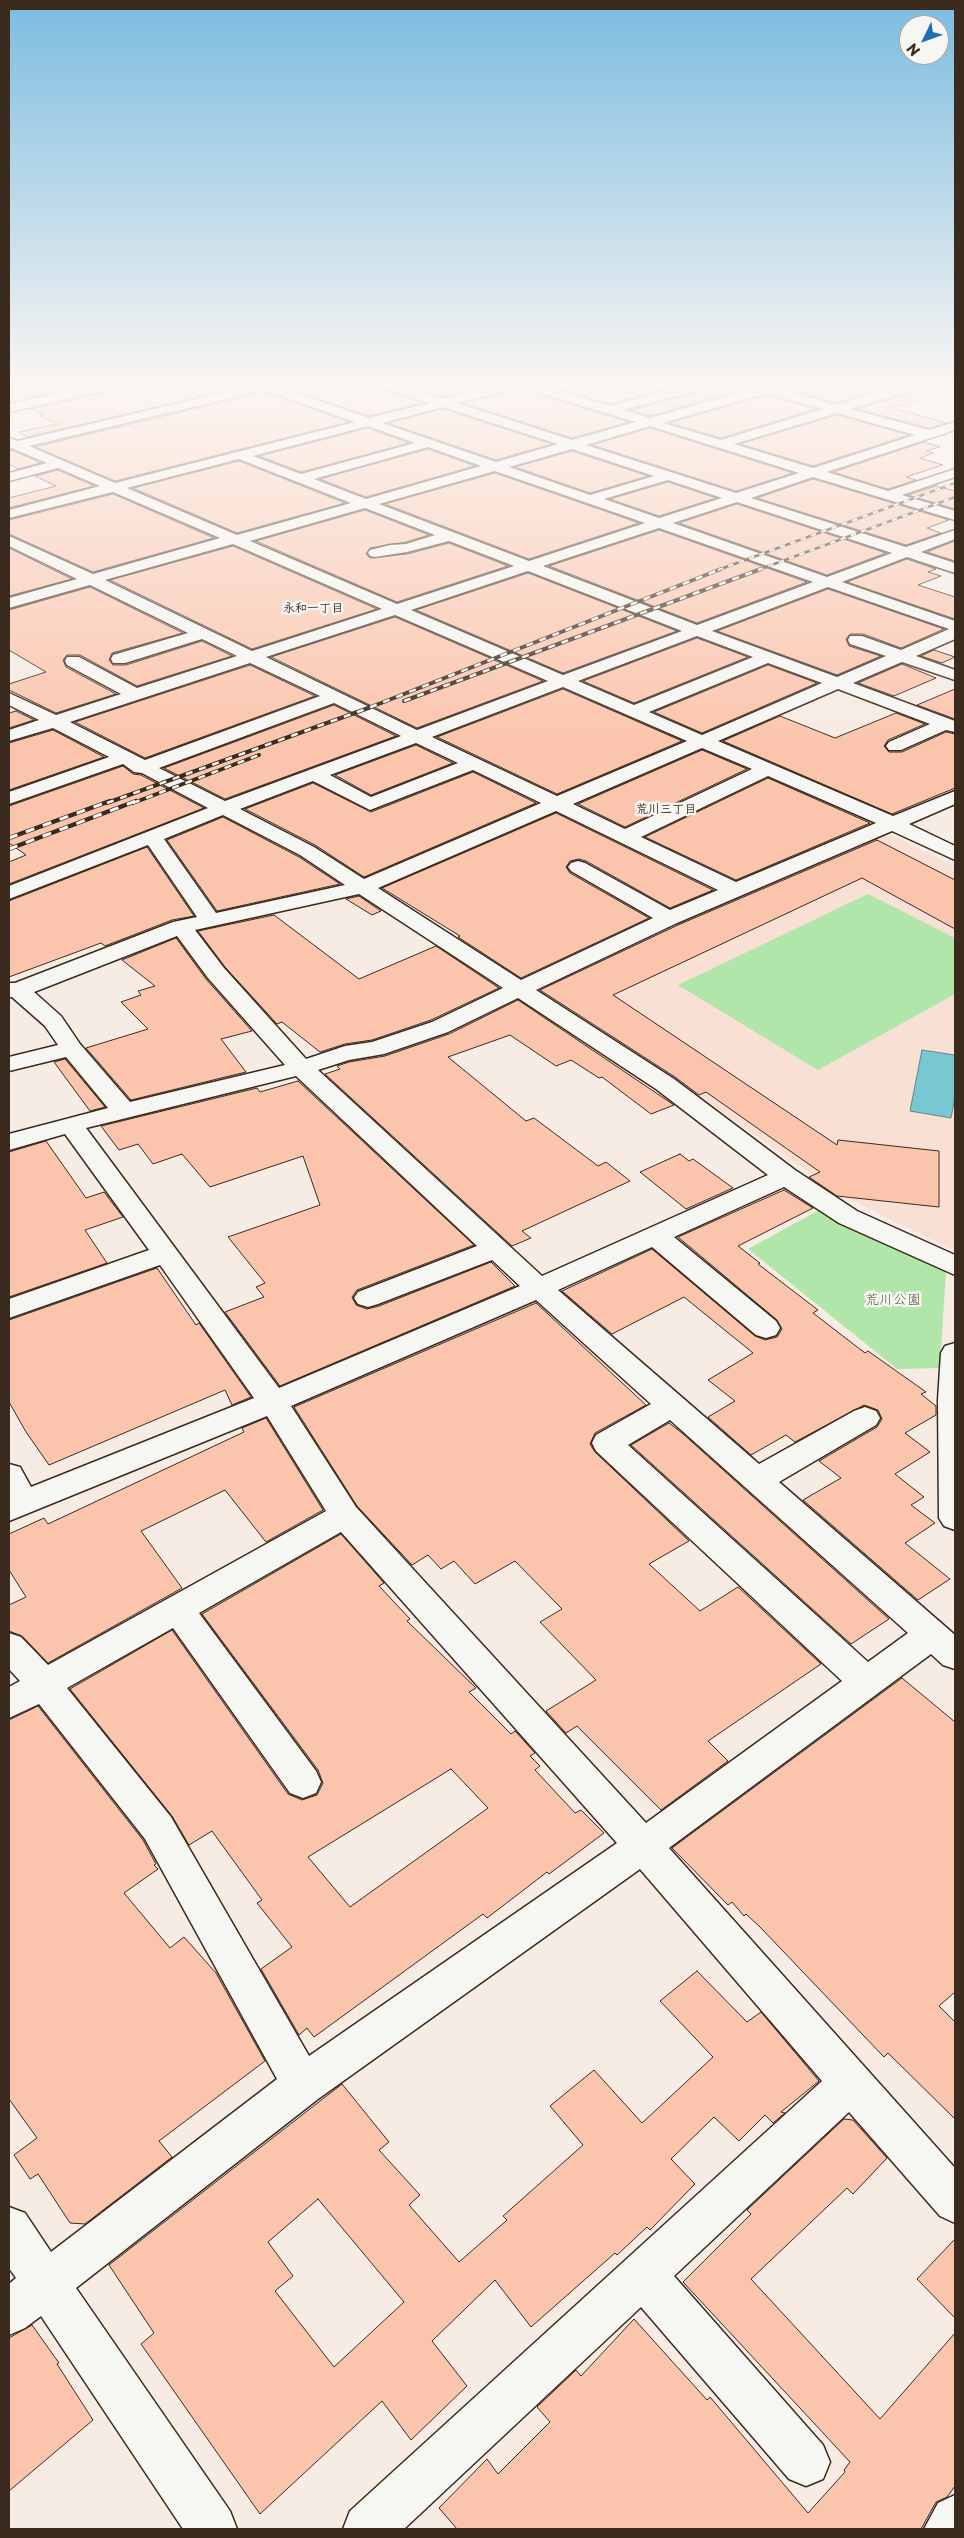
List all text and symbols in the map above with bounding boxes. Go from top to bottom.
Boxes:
north arrow [899,15,949,65]
text: N [902,39,925,61]
district label: 永和一丁目 [283,602,343,616]
district label: 荒川三丁目 [636,803,696,817]
park label: 荒川公園 [865,1292,921,1308]

